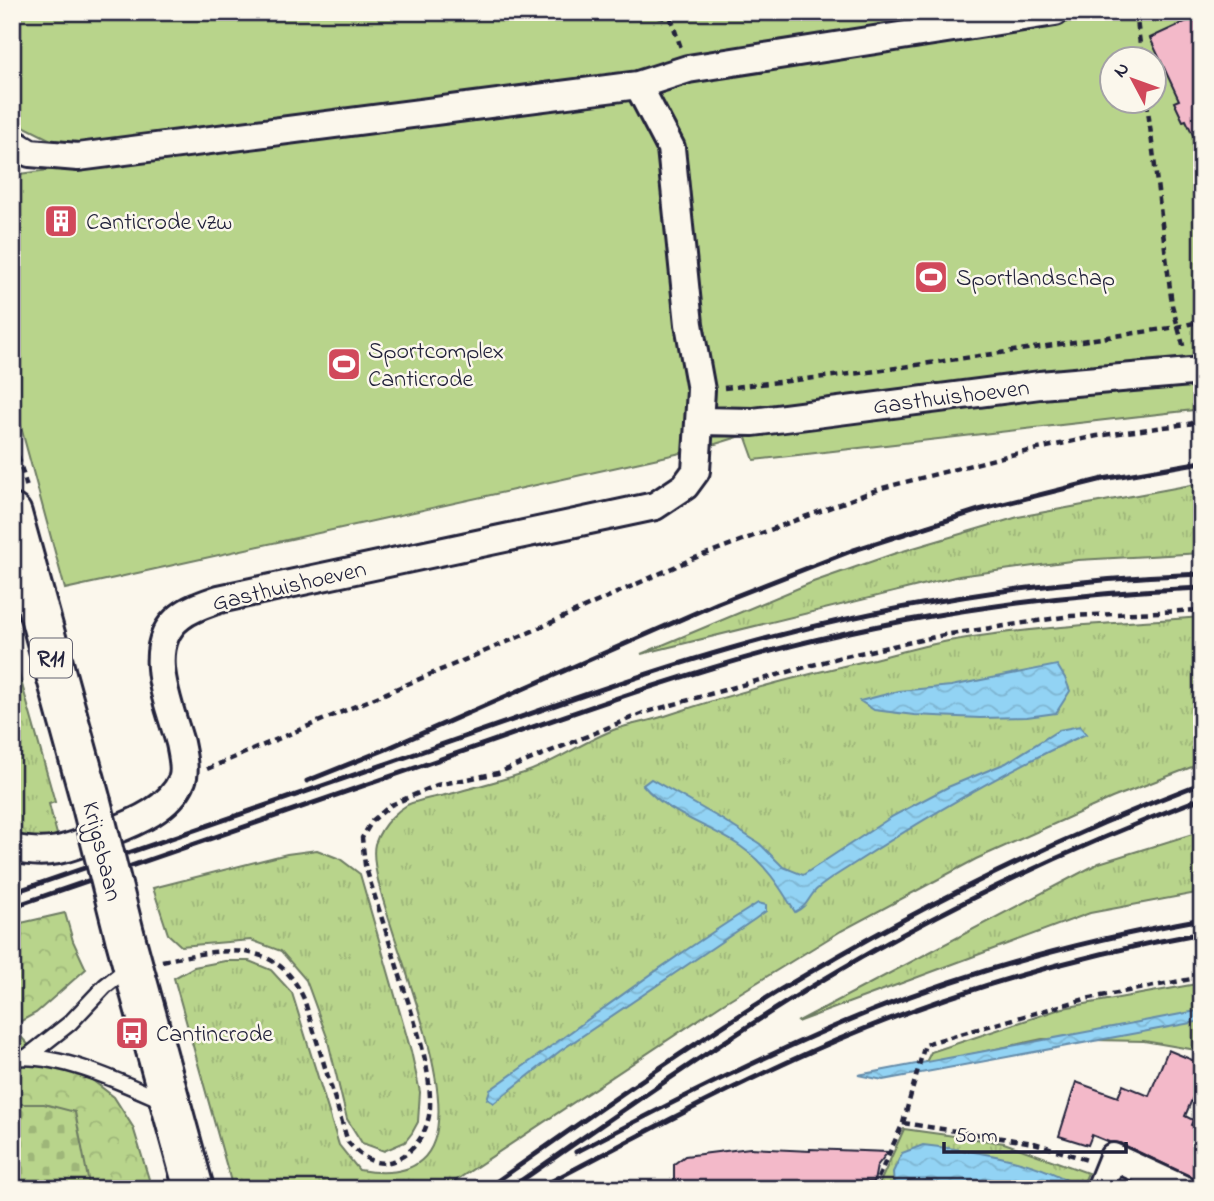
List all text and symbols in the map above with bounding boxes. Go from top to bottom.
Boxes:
north arrow [1098,46,1168,116]
text: N [1108,57,1137,84]
building icon: Canticrode vzw [42,202,80,240]
place label: Canticrode vzw [86,206,232,241]
sports icon: Sportlandschap [912,258,950,296]
place label: Sportlandschap [956,262,1115,297]
place label: Sportcomplex Canticrode [368,335,504,398]
sports icon: Sportcomplex Canticrode [325,345,363,383]
street label: Gasthuishoeven [871,372,1031,425]
street label: Gasthuishoeven [209,553,370,622]
road number: R11 [30,638,72,678]
street label: Krijgsbaan [71,798,130,905]
bus stop icon: Cantincrode [113,1014,151,1052]
place label: Cantincrode [156,1018,273,1053]
scale bar [944,1110,1126,1154]
text: 50 m [955,1122,998,1152]

